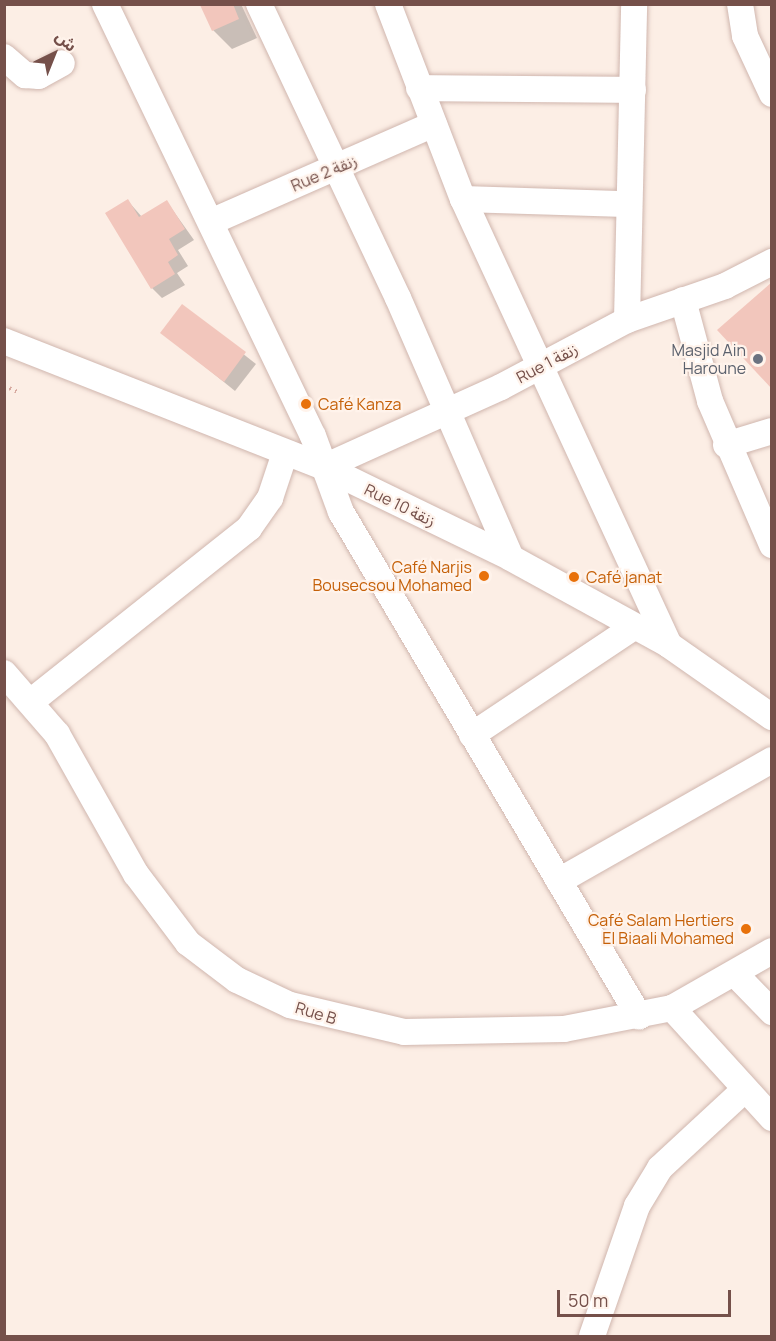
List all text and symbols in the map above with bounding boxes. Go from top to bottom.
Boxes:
north arrow [24,24,84,84]
text: ش [51,25,82,56]
street label: Rue 2 زنقة [288,151,360,195]
street label: Rue 1 زنقة [513,339,581,387]
place label: Masjid Ain Haroune [671,340,746,378]
marker: Masjid Ain Haroune [751,352,765,366]
place label: Café Kanza [318,394,401,414]
marker: Café Kanza [299,397,313,411]
street label: Rue 10 زنقة [361,480,439,530]
place label: Café Narjis Bousecsou Mohamed [312,557,472,595]
place label: Café janat [586,567,662,587]
marker: Café Narjis Bousecsou Mohamed [477,569,491,583]
marker: Café janat [567,570,581,584]
place label: Café Salam Hertiers El Biaali Mohamed [588,910,734,948]
marker: Café Salam Hertiers El Biaali Mohamed [739,922,753,936]
street label: Rue B [293,998,339,1028]
scale bar [560,1278,734,1316]
text: 50 m [568,1288,608,1312]

